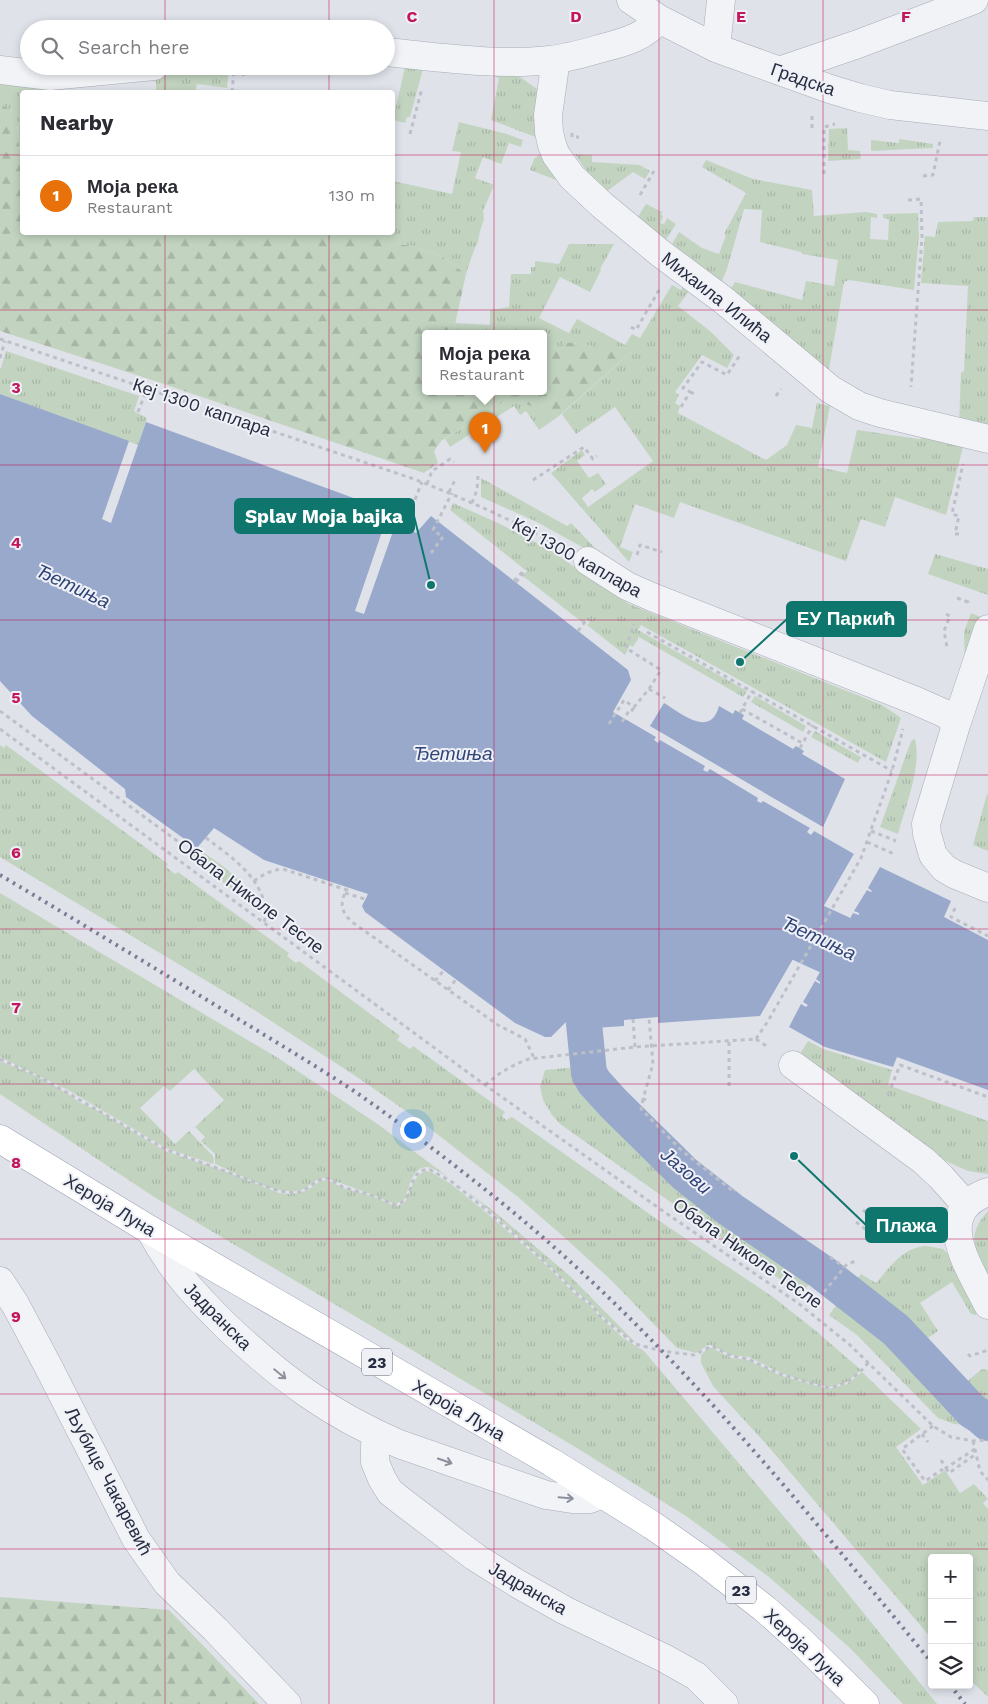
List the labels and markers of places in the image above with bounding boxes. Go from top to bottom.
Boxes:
pin: 1 [469,412,501,453]
callout: Splav Moja bajka [235,499,414,533]
callout: ЕУ Паркић [787,602,906,636]
callout: Плажа [866,1208,947,1242]

